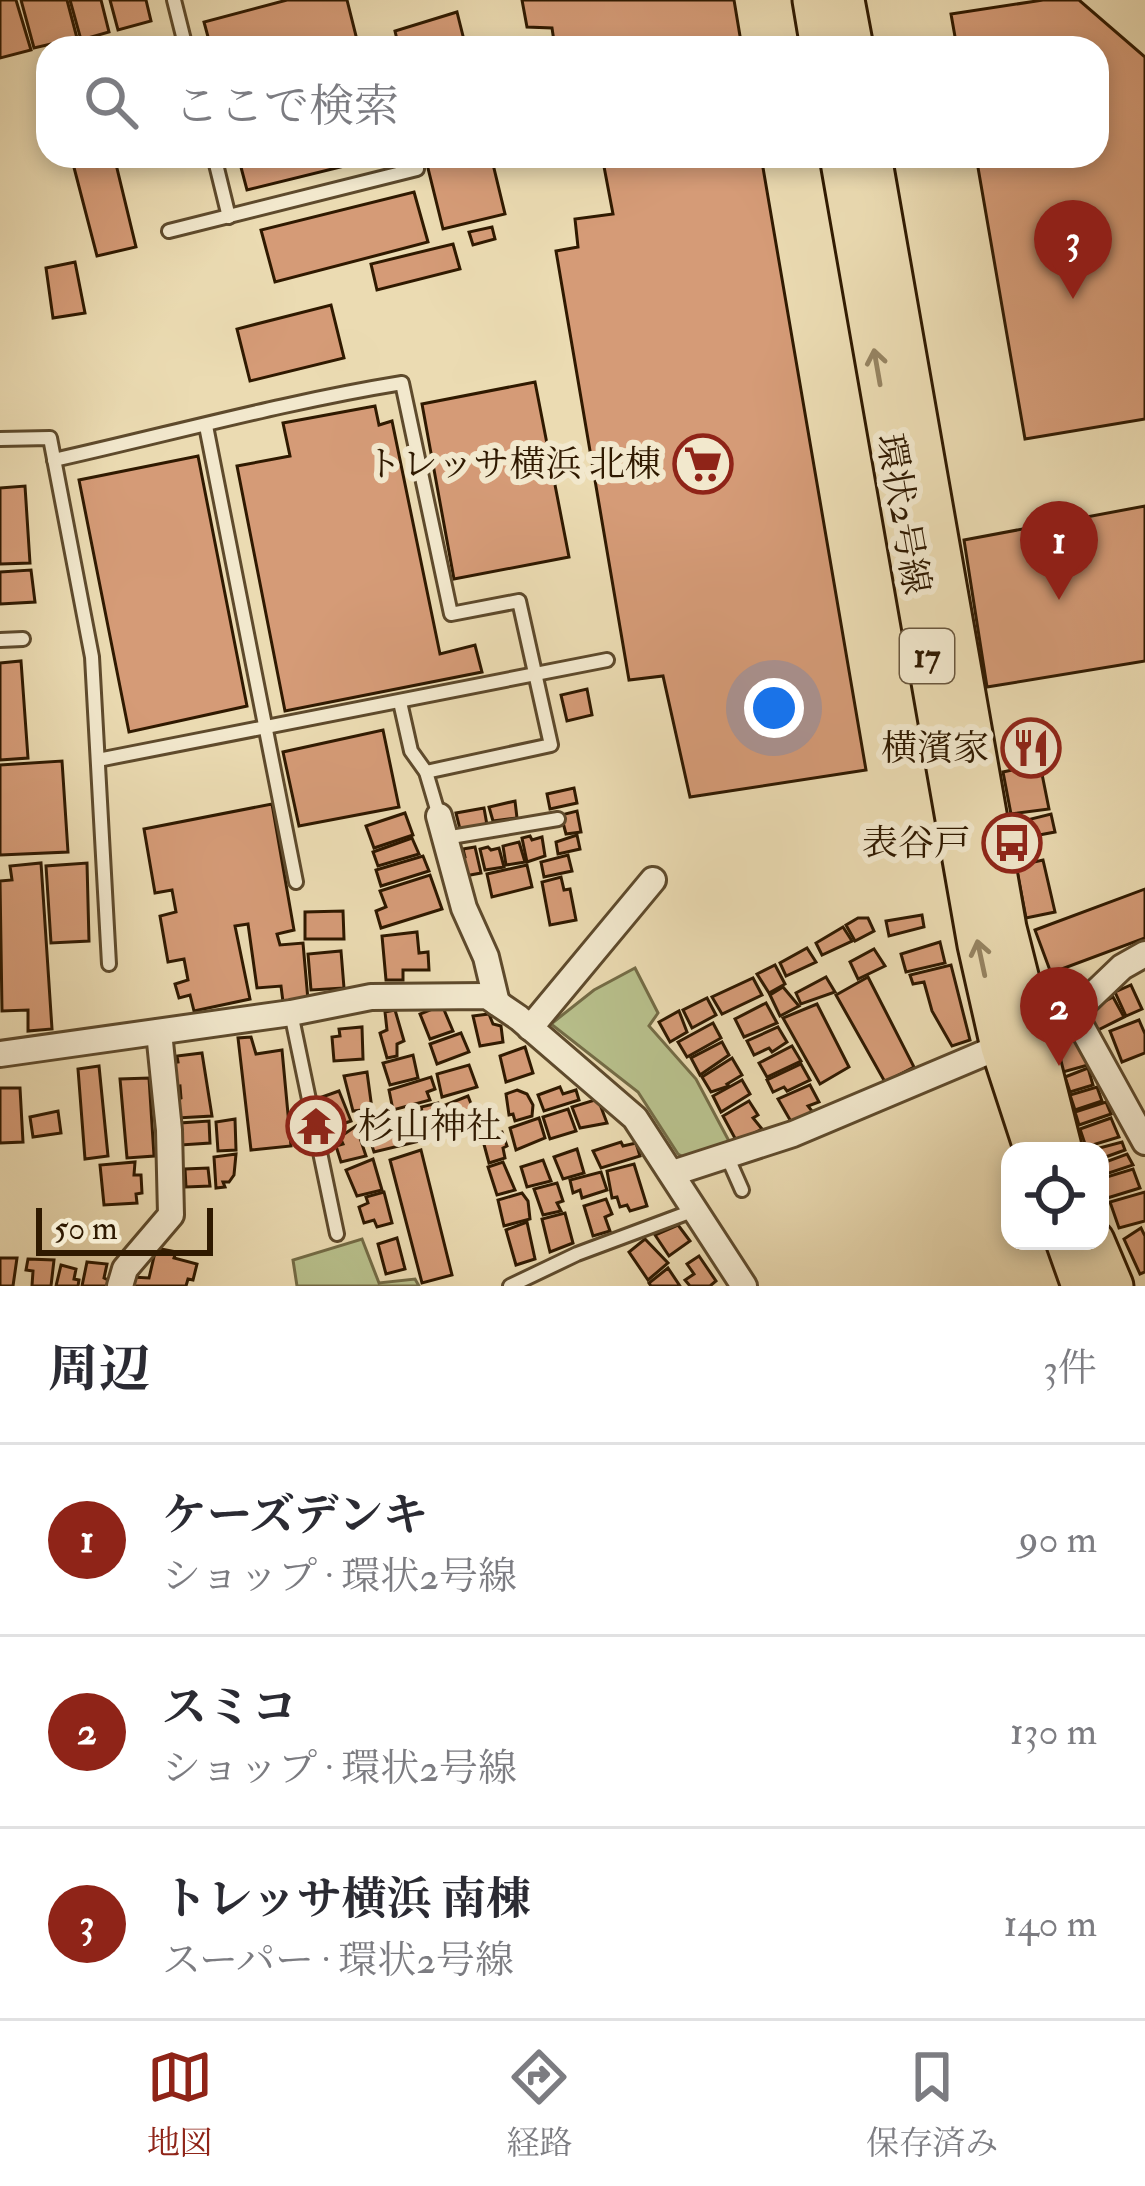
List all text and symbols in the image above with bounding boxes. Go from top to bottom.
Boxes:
search box [36,36,1109,168]
icon: search [78,69,144,135]
text: ここで検索 [174,79,399,135]
pin: 3 [1034,200,1112,299]
one-way arrow [865,348,887,387]
street label: 環状2号線 [867,430,939,598]
supermarket icon: トレッサ横浜 北棟 [672,433,734,495]
place label: トレッサ横浜 北棟 [366,442,661,487]
pin: 1 [1020,501,1098,600]
road number: 17 [900,629,954,683]
your location [744,678,804,738]
restaurant icon: 横濱家 [1000,717,1062,779]
place label: 横濱家 [881,726,989,771]
bus stop icon: 表谷戸 [981,812,1043,874]
place label: 表谷戸 [862,821,970,866]
one-way arrow [969,939,992,977]
pin: 2 [1020,967,1098,1066]
temple icon: 杉山神社 [285,1095,347,1157]
place label: 杉山神社 [358,1104,502,1149]
map controls [1001,1142,1109,1250]
button: locate [1001,1142,1109,1250]
scale bar [36,1202,213,1255]
text: 50 m [54,1208,118,1249]
text: 周辺 [48,1338,150,1402]
text: 3件 [1043,1344,1097,1393]
text: ケーズデンキ [162,1488,428,1544]
text: 1 [80,1515,94,1564]
text: 90 m [1019,1515,1097,1564]
text: ショップ · 環状2号線 [162,1552,517,1601]
text: スミコ [162,1680,297,1736]
text: 2 [77,1707,97,1756]
text: 130 m [1010,1707,1097,1756]
text: ショップ · 環状2号線 [162,1744,517,1793]
text: トレッサ横浜 南棟 [162,1872,531,1928]
text: 3 [80,1899,94,1948]
text: 140 m [1004,1899,1097,1948]
text: スーパー · 環状2号線 [162,1936,514,1985]
tab: 地図 [147,2044,213,2164]
tab: 経路 [506,2044,572,2164]
tab: 保存済み [866,2044,998,2164]

